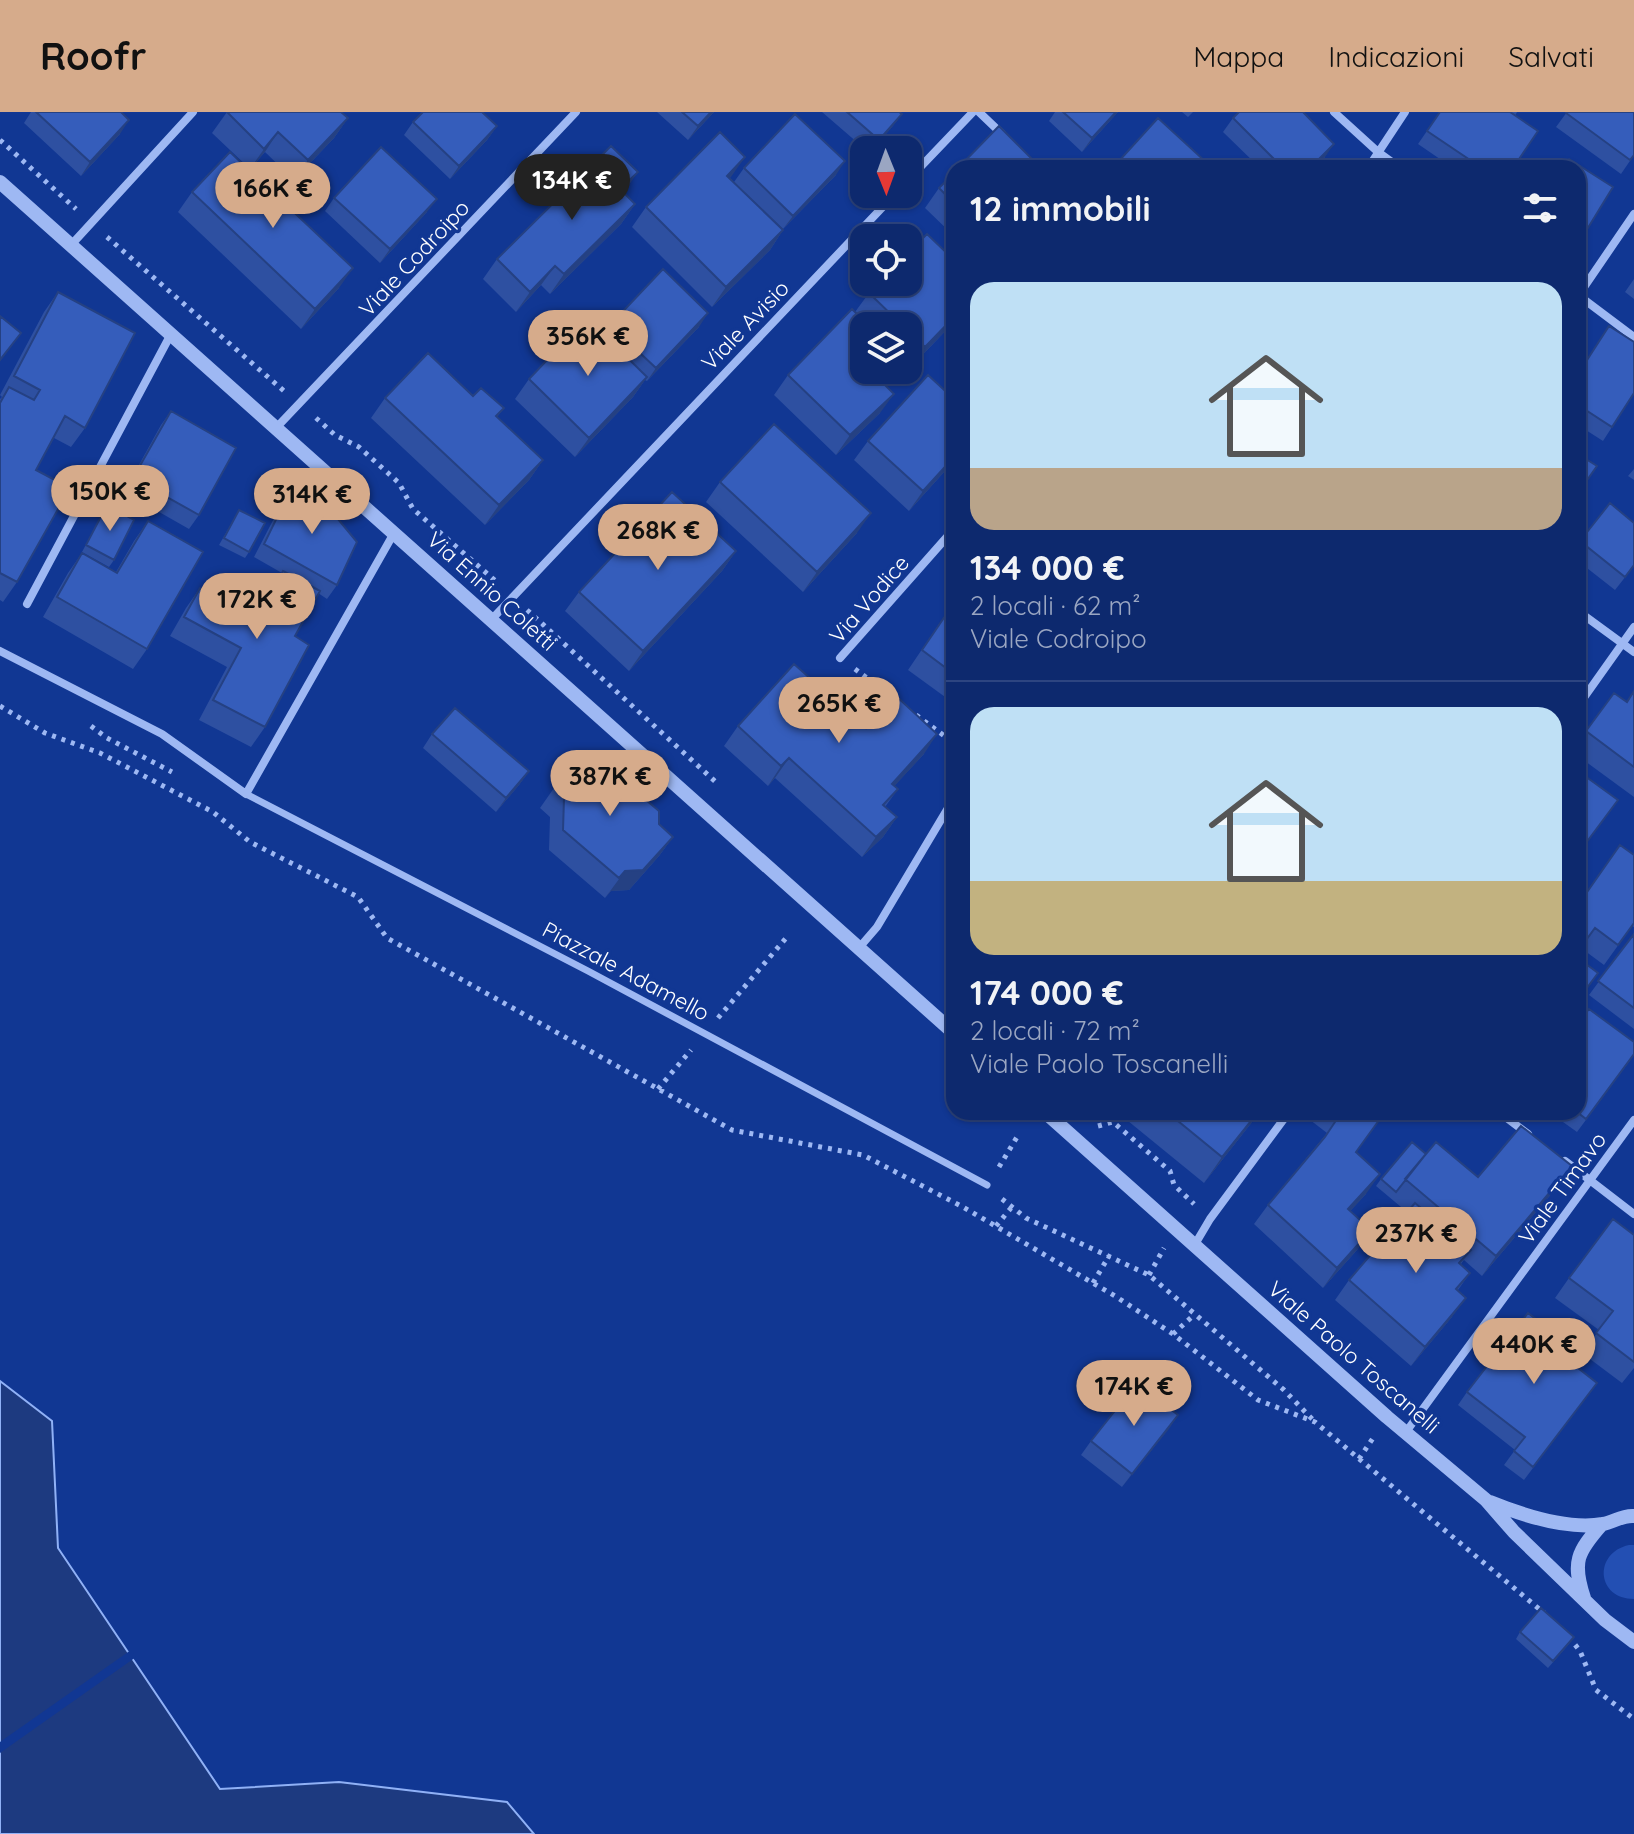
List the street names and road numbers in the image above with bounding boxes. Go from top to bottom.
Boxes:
street label: Viale Codroipo [353,194,475,322]
street label: Viale Avisio [695,274,795,376]
street label: Via Ennio Coletti [421,525,563,657]
street label: Via Vodice [823,549,915,649]
street label: Piazzale Adamello [538,915,714,1027]
street label: Viale Timavo [1512,1126,1612,1250]
street label: Viale Paolo Toscanelli [1262,1275,1446,1439]

